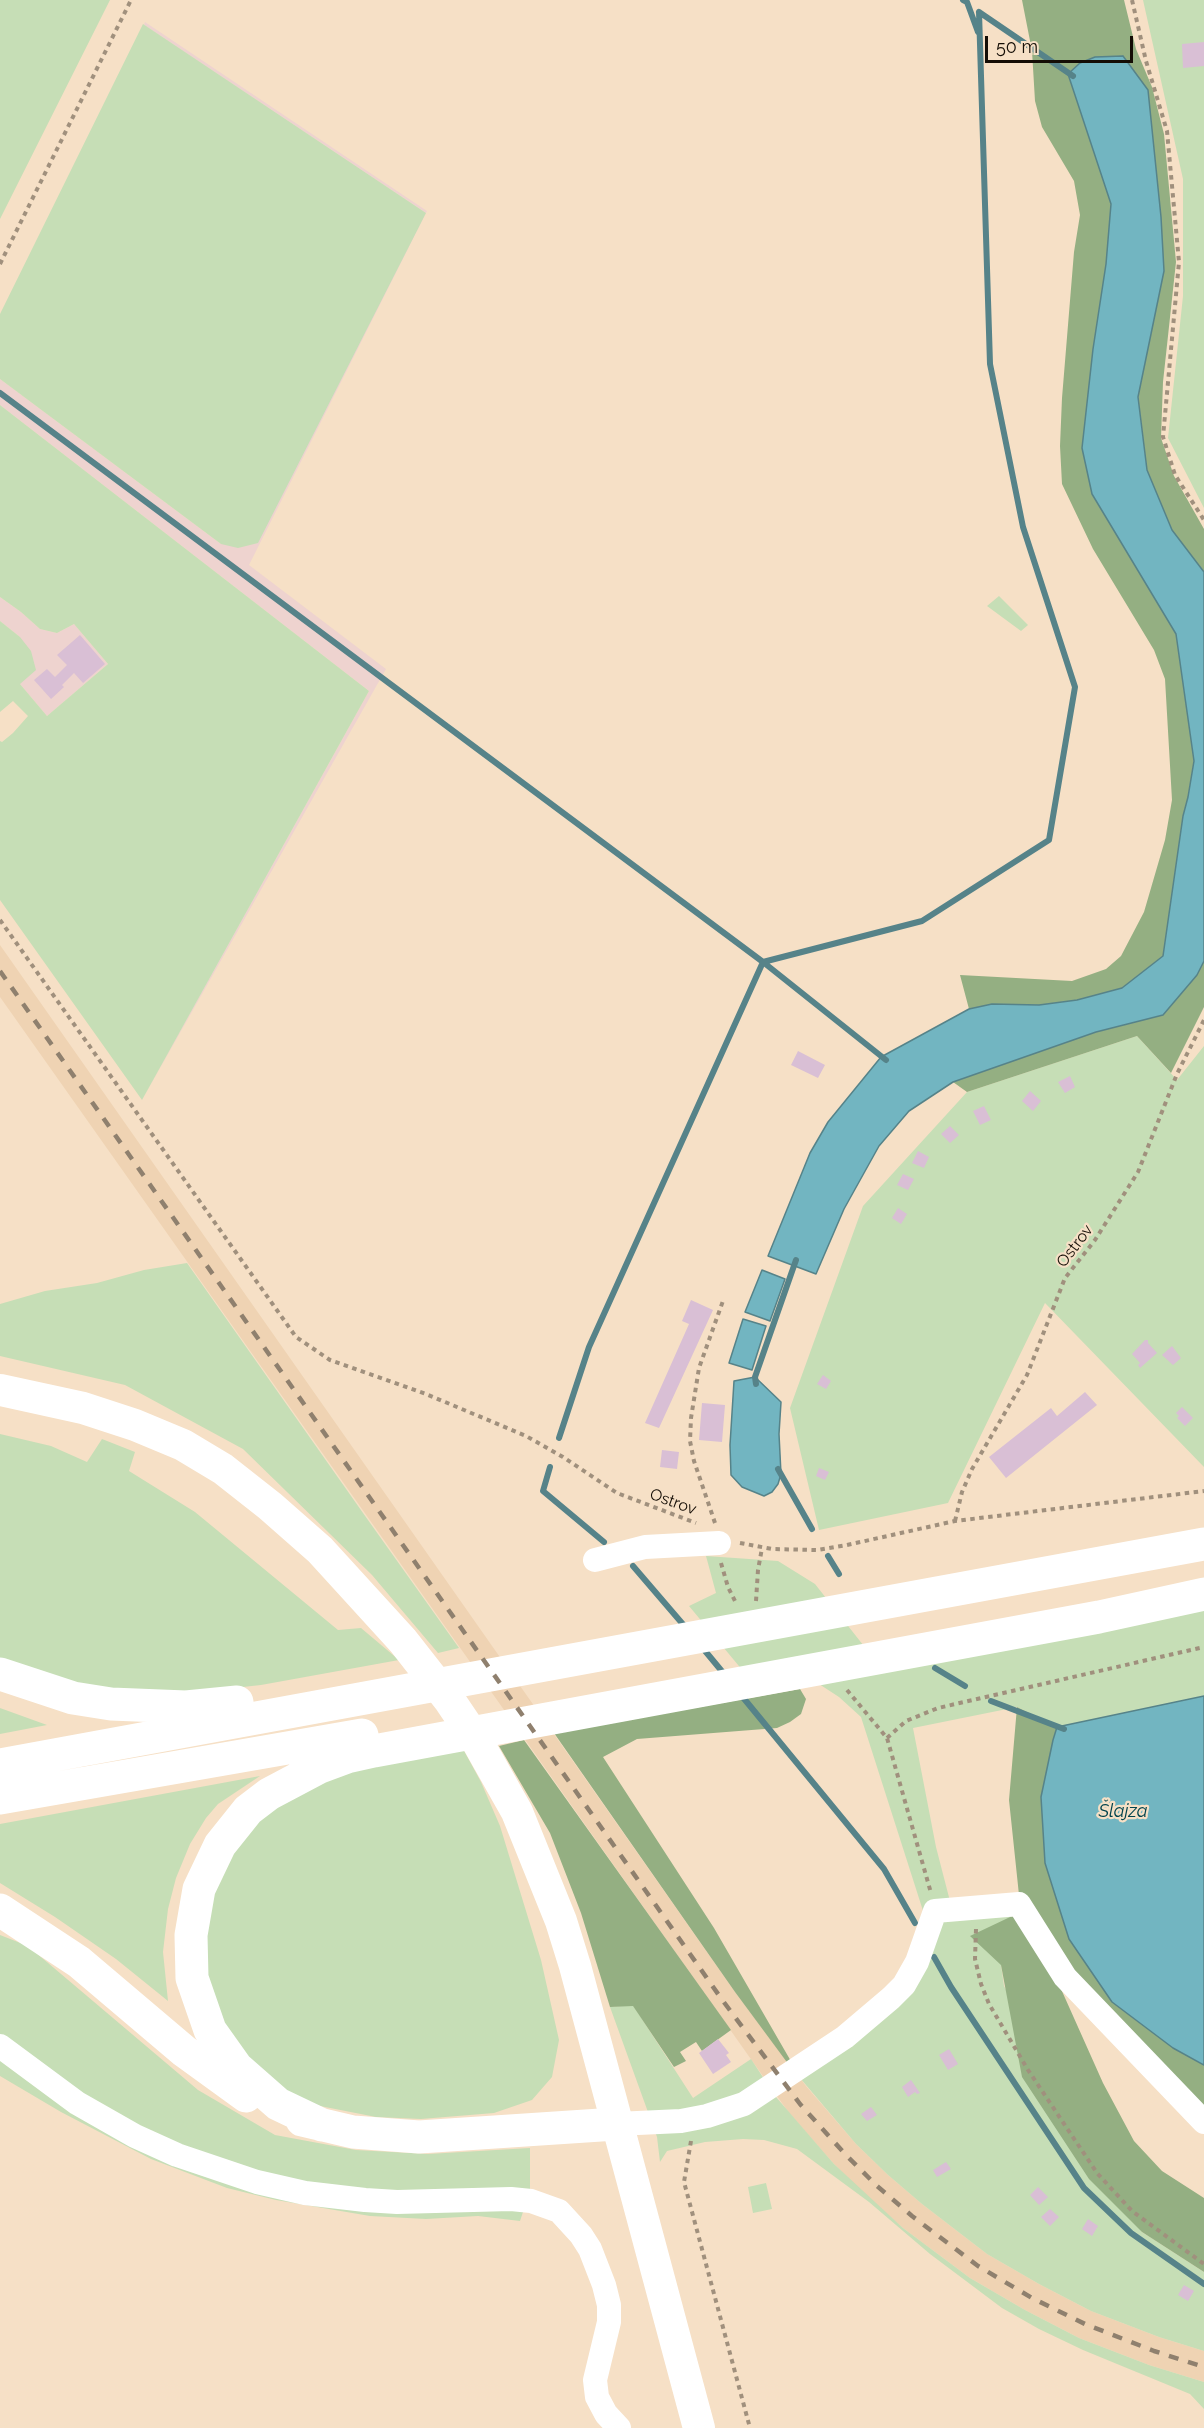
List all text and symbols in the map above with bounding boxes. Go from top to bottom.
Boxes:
scale bar [988,24,1136,62]
text: 50 m [996,36,1038,57]
street label: Ostrov [1053,1221,1097,1271]
street label: Ostrov [647,1485,699,1519]
water label: Šlajza [1099,1801,1147,1823]

